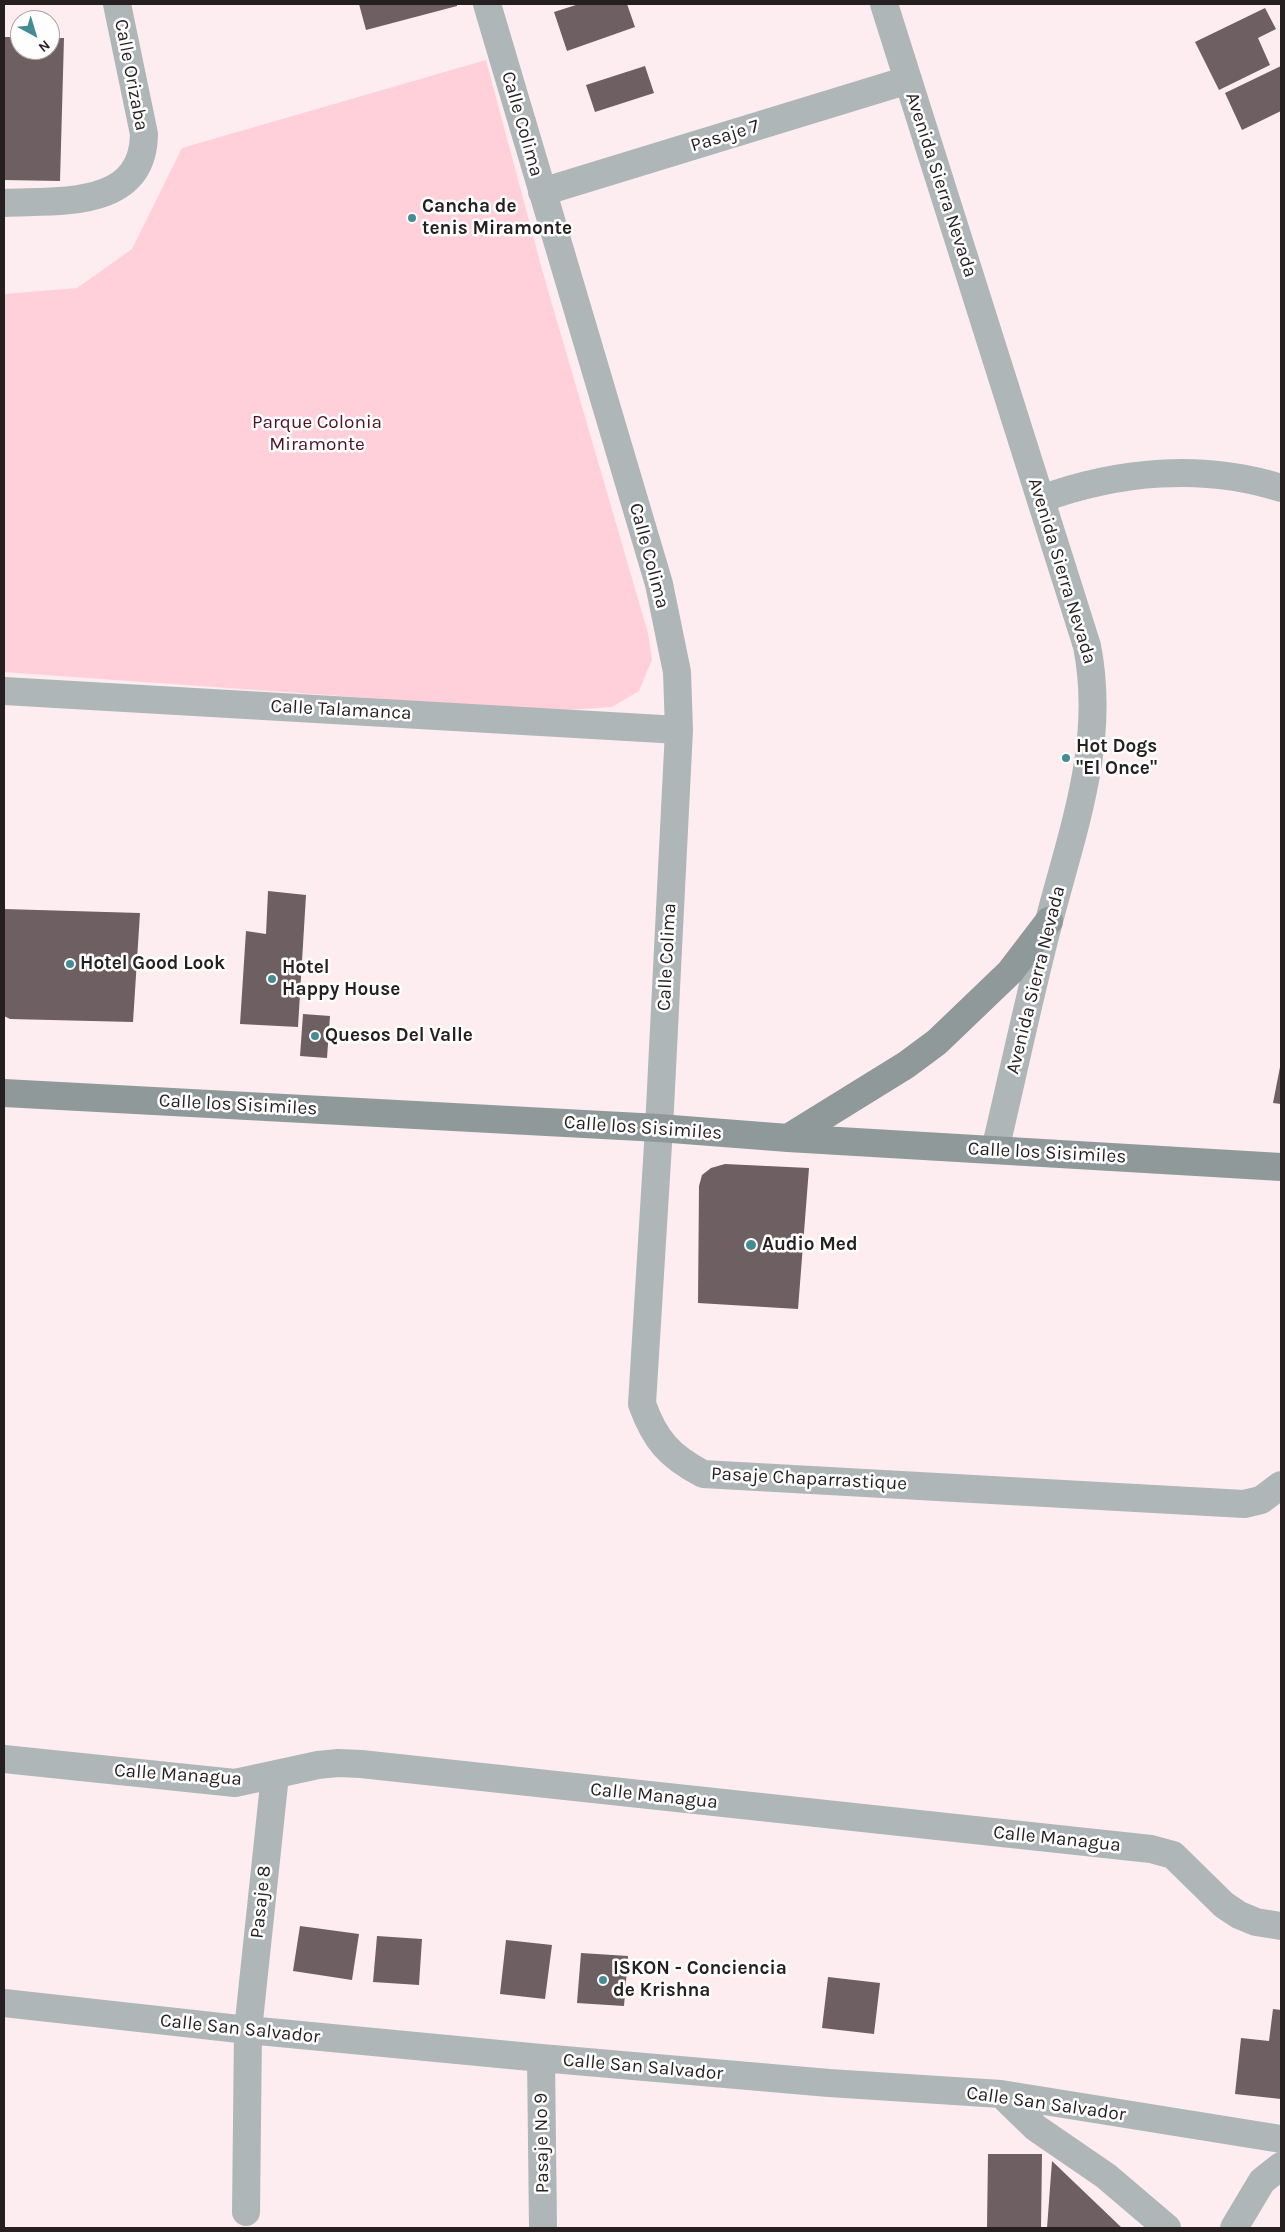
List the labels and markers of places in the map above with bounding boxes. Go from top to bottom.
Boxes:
place label: Cancha de tenis Miramonte [422,196,572,240]
marker: Cancha de tenis Miramonte [406,212,418,224]
place label: Hot Dogs "El Once" [1076,736,1157,780]
marker: Hot Dogs "El Once" [1060,752,1072,764]
place label: Hotel Good Look [80,953,225,975]
place label: Hotel Happy House [282,957,400,1001]
marker: Hotel Good Look [64,958,76,970]
marker: Hotel Happy House [266,973,278,985]
place label: Quesos Del Valle [325,1025,473,1047]
marker: Quesos Del Valle [309,1030,321,1042]
place label: Audio Med [762,1234,858,1256]
marker: Audio Med [744,1238,758,1252]
place label: ISKON - Conciencia de Krishna [613,1958,787,2002]
marker: ISKON - Conciencia de Krishna [597,1974,609,1986]

